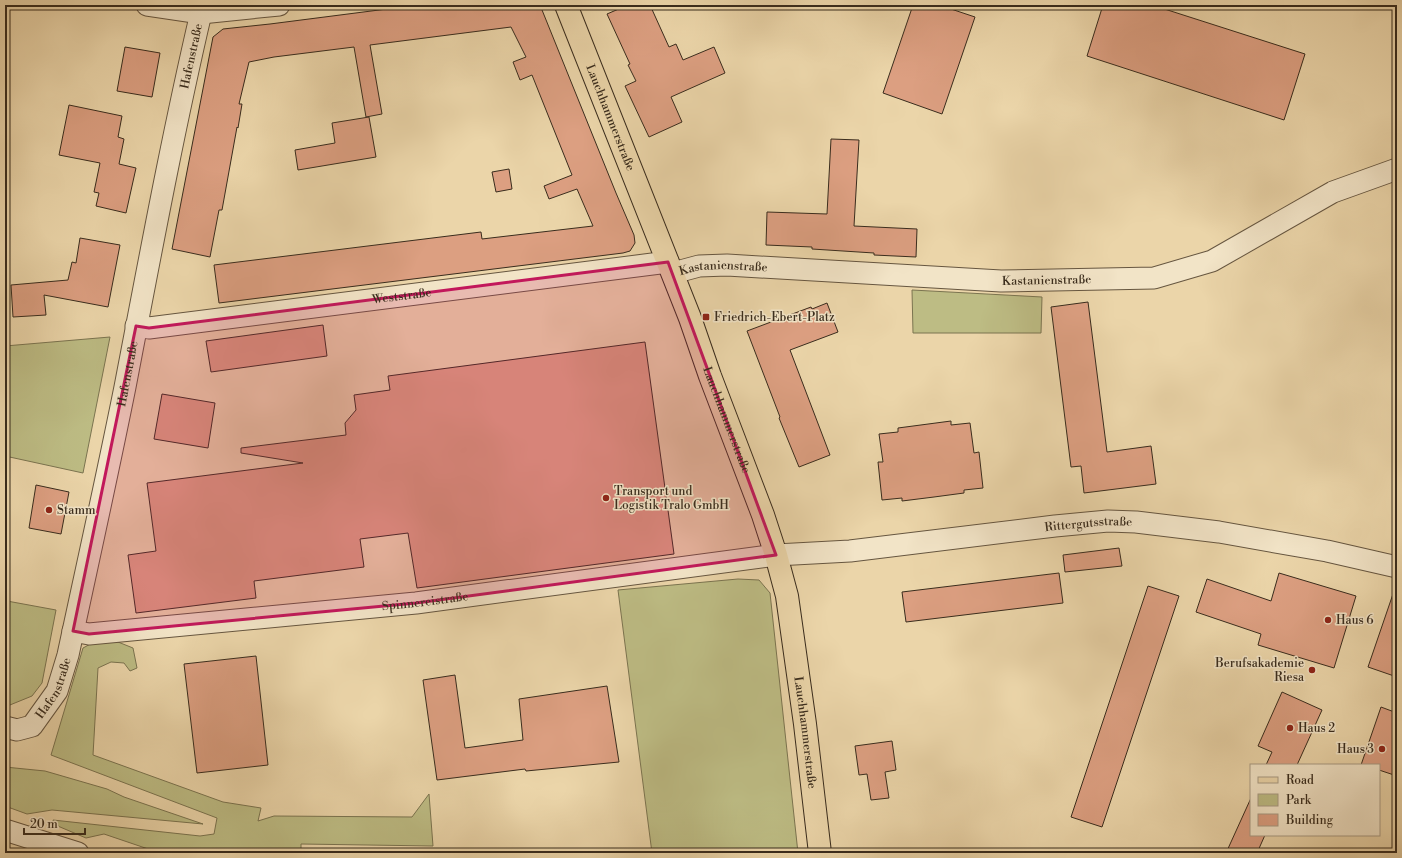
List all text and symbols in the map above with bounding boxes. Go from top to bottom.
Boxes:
street label: Hafenstraße [177,22,206,90]
street label: Lauchhammerstraße [582,62,638,173]
street label: Kastanienstraße [677,258,768,279]
street label: Kastanienstraße [1002,272,1091,289]
street label: Weststraße [370,285,432,308]
place label: Friedrich-Ebert-Platz [714,310,835,325]
marker: Friedrich-Ebert-Platz [701,312,711,322]
street label: Hafenstraße [114,340,142,408]
street label: Lauchhammerstraße [699,365,753,476]
place label: Transport und Logistik Tralo GmbH [614,484,729,513]
marker: Transport und Logistik Tralo GmbH [601,493,611,503]
place label: Stamm [57,503,96,518]
marker: Stamm [44,505,54,515]
street label: Rittergutsstraße [1044,514,1132,535]
street label: Spinnereistraße [381,589,469,614]
place label: Haus 6 [1336,613,1374,628]
marker: Haus 6 [1323,615,1333,625]
street label: Hafenstraße [33,656,75,722]
place label: Berufsakademie Riesa [1214,656,1305,685]
marker: Berufsakademie Riesa [1307,665,1317,675]
street label: Lauchhammerstraße [790,675,819,790]
place label: Haus 2 [1298,721,1335,736]
marker: Haus 2 [1285,723,1295,733]
place label: Haus 3 [1337,742,1374,757]
marker: Haus 3 [1377,744,1387,754]
legend [1250,764,1380,836]
text: Road [1286,773,1314,788]
text: Park [1286,793,1312,808]
scale bar [24,810,85,836]
text: Building [1285,813,1334,828]
text: 20 m [30,817,58,832]

